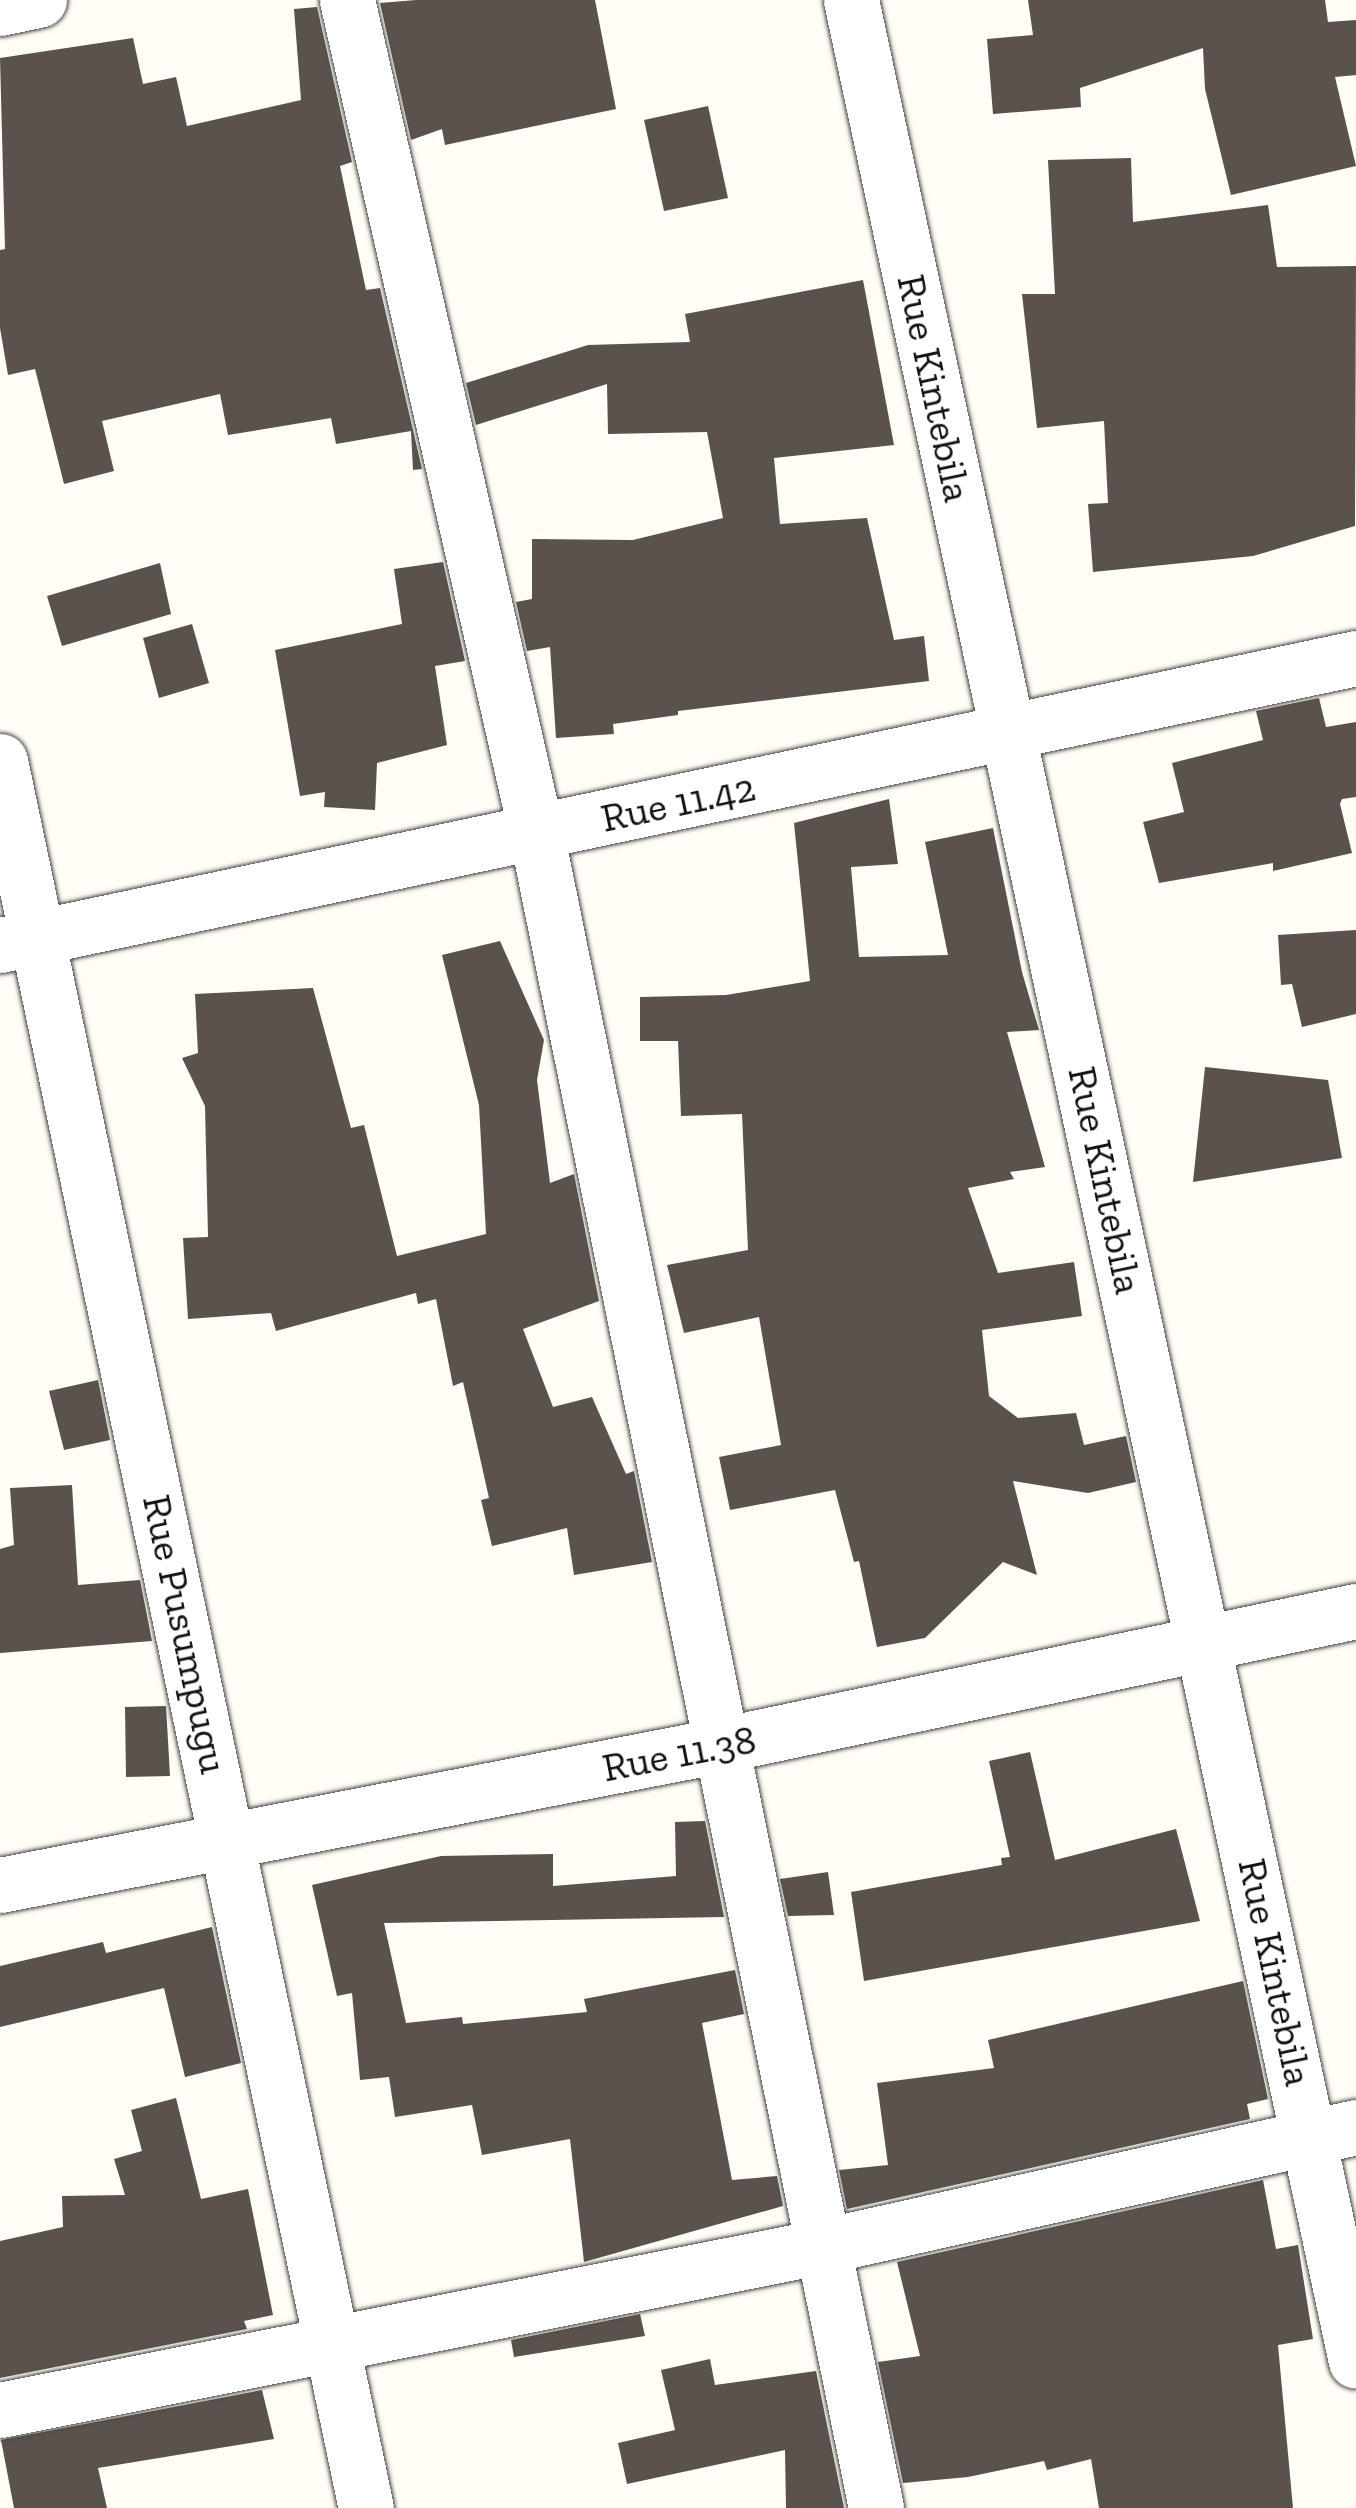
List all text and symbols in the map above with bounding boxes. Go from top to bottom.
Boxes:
street label: Rue Kintebila [888,270,982,506]
street label: Rue 11.42 [597,762,759,842]
street label: Rue Kintebila [1059,1062,1153,1298]
street label: Rue Pusumpugu [133,1490,239,1778]
street label: Rue 11.38 [598,1715,760,1791]
street label: Rue Kintebila [1229,1854,1323,2090]

